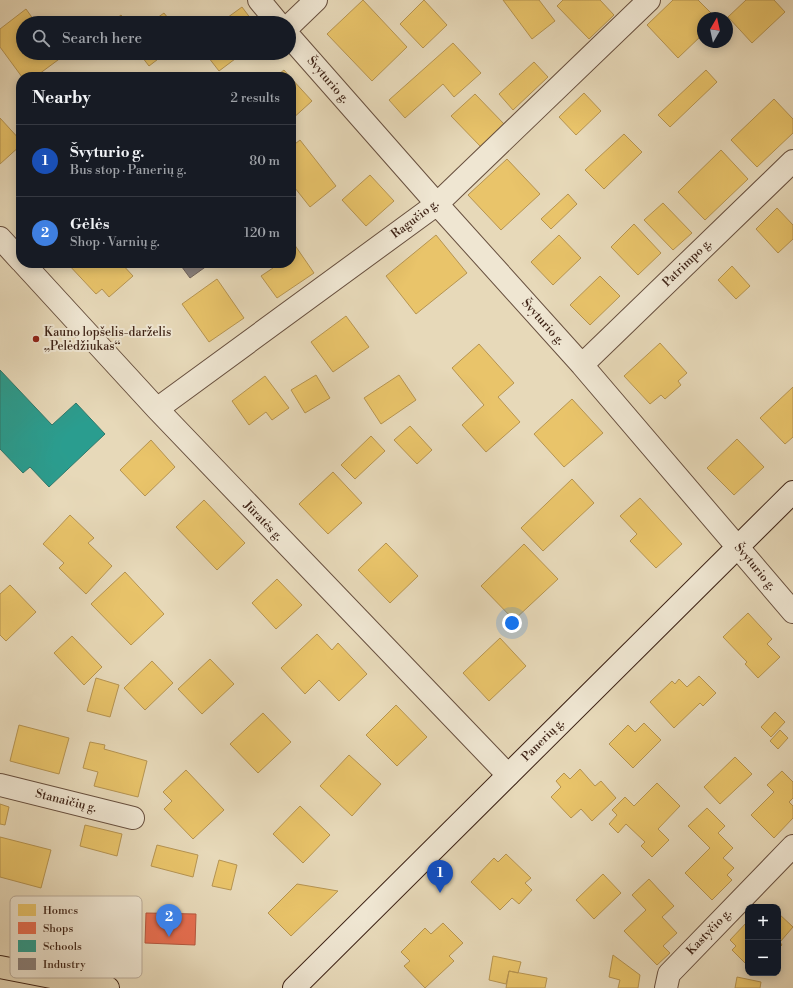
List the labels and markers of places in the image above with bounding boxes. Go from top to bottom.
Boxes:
place label: Kauno lopšelis-darželis „Pelėdžiukas“ [44,325,171,354]
marker: Kauno lopšelis-darželis „Pelėdžiukas“ [31,334,41,344]
pin: 1 [427,860,453,893]
pin: 2 [156,904,182,937]

